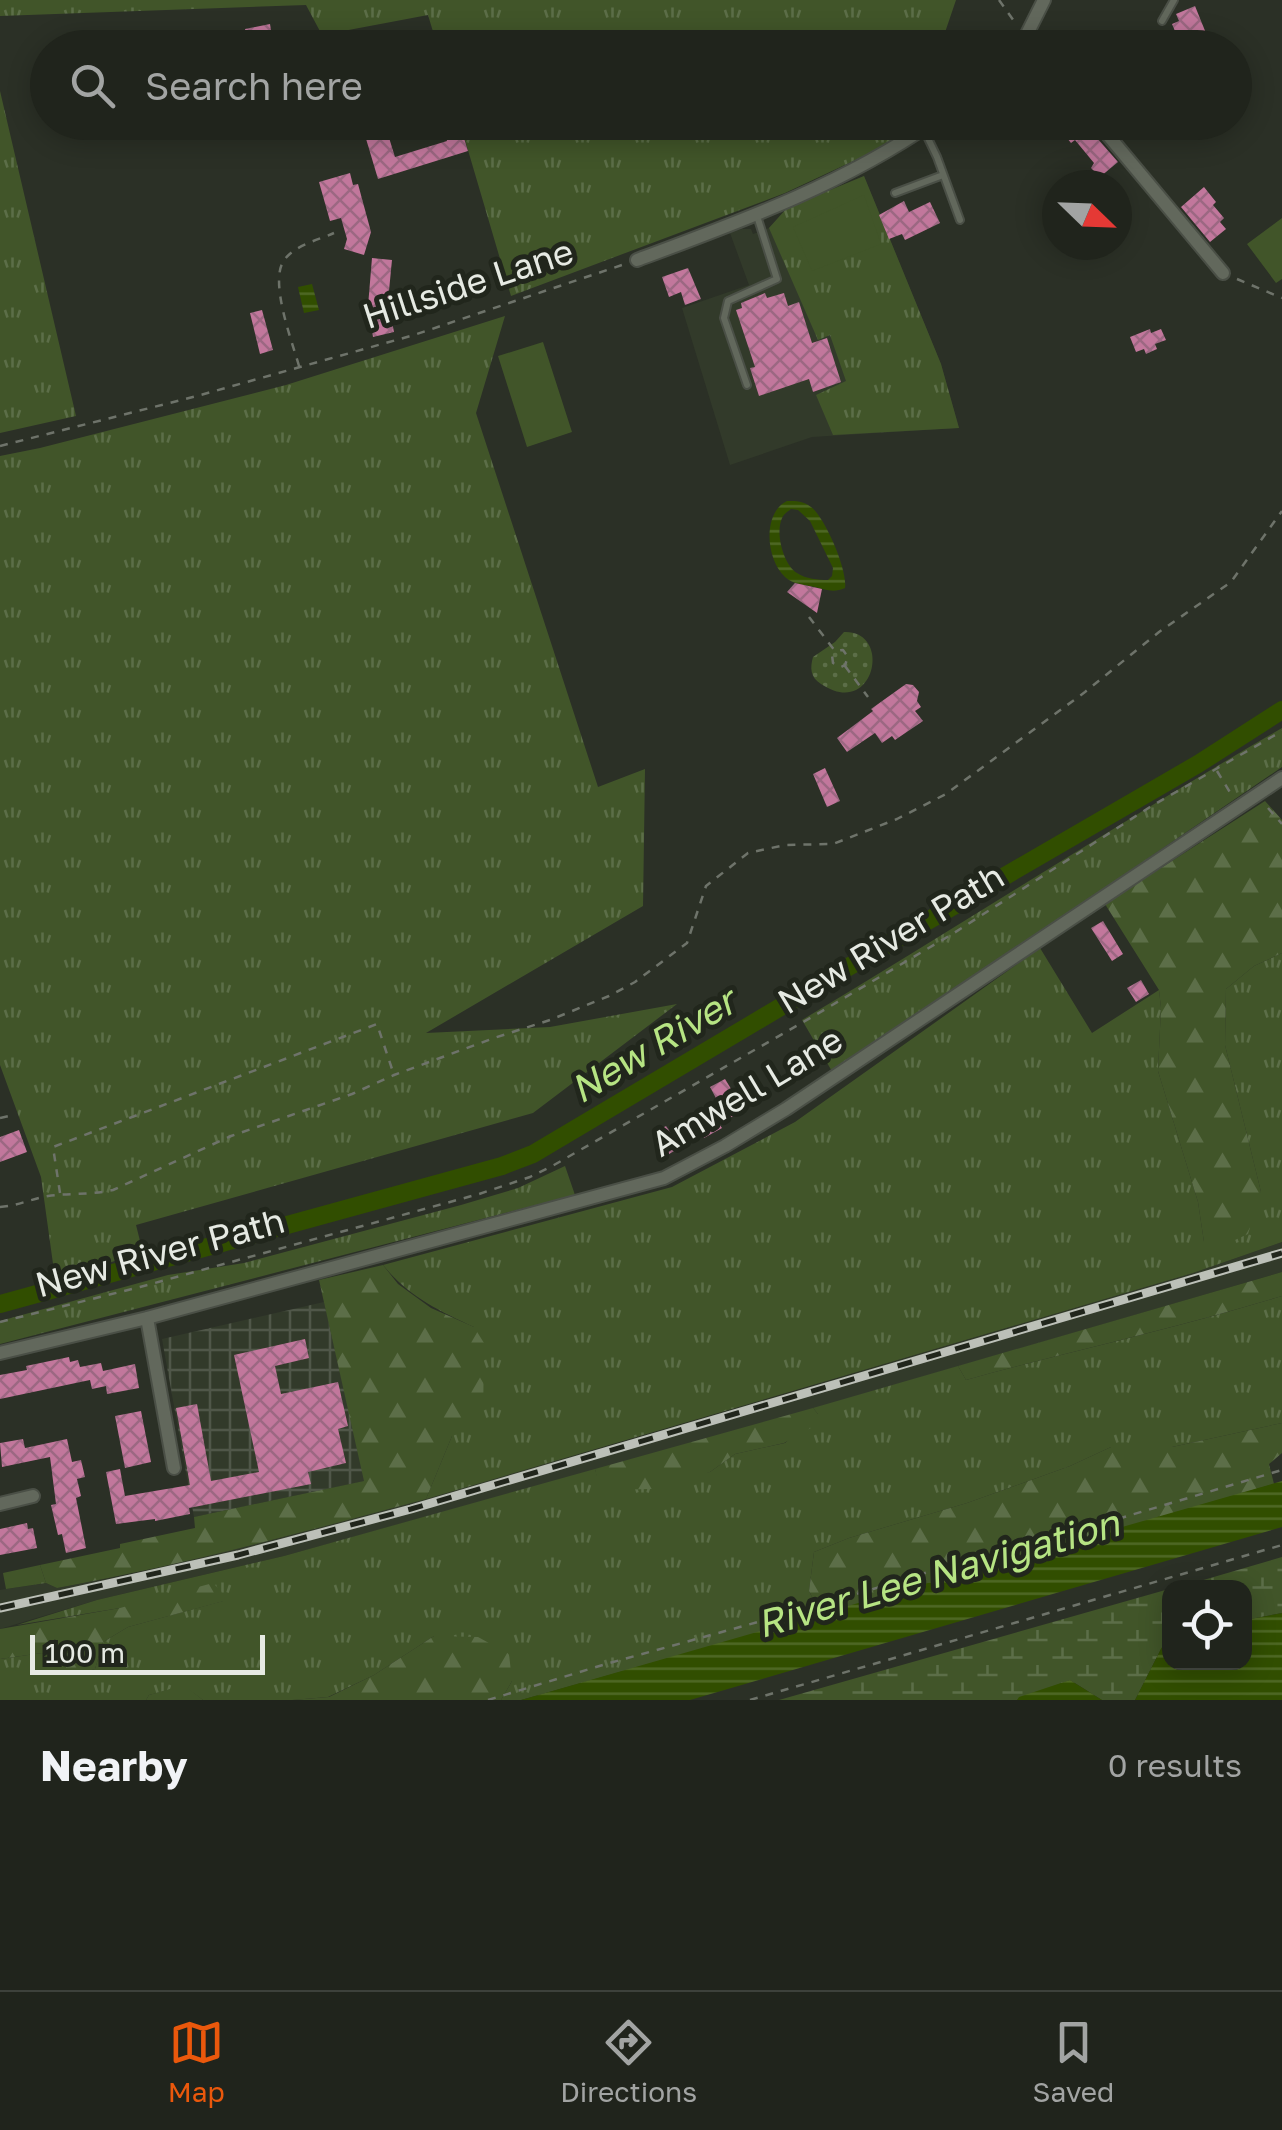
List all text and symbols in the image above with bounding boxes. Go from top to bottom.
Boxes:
search box [30,30,1252,140]
icon: search [65,58,120,113]
text: Search here [145,63,363,108]
north arrow [1042,170,1132,260]
street label: Hillside Lane [357,229,578,337]
street label: New River Path [770,854,1011,1022]
water label: New River [562,975,747,1111]
street label: Amwell Lane [643,1018,850,1165]
street label: New River Path [31,1199,289,1305]
water label: River Lee Navigation [751,1499,1126,1646]
map controls [1162,1580,1252,1670]
button: locate [1162,1580,1252,1670]
scale bar [30,1630,265,1674]
text: 100 m [45,1636,125,1669]
text: Nearby [40,1740,188,1790]
text: 0 results [1108,1746,1242,1784]
tab: Map [168,2015,225,2108]
tab: Directions [560,2015,697,2108]
tab: Saved [1032,2015,1114,2108]

